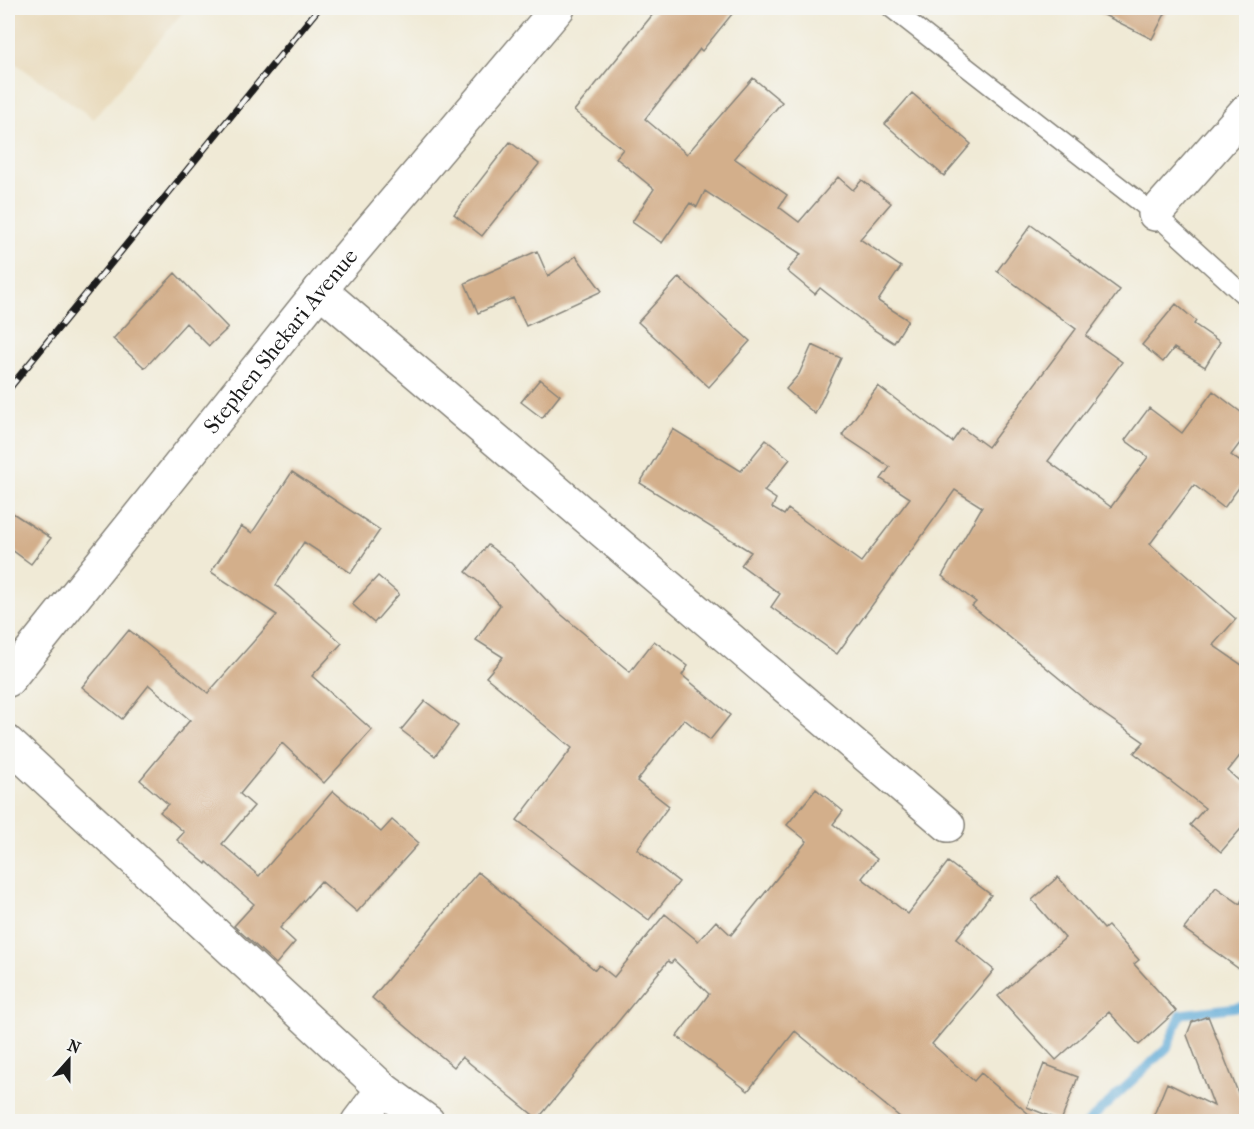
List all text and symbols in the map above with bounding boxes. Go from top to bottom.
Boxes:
street label: Stephen Shekari Avenue [199,244,363,439]
north arrow [39,1030,99,1090]
text: N [65,1035,84,1058]

